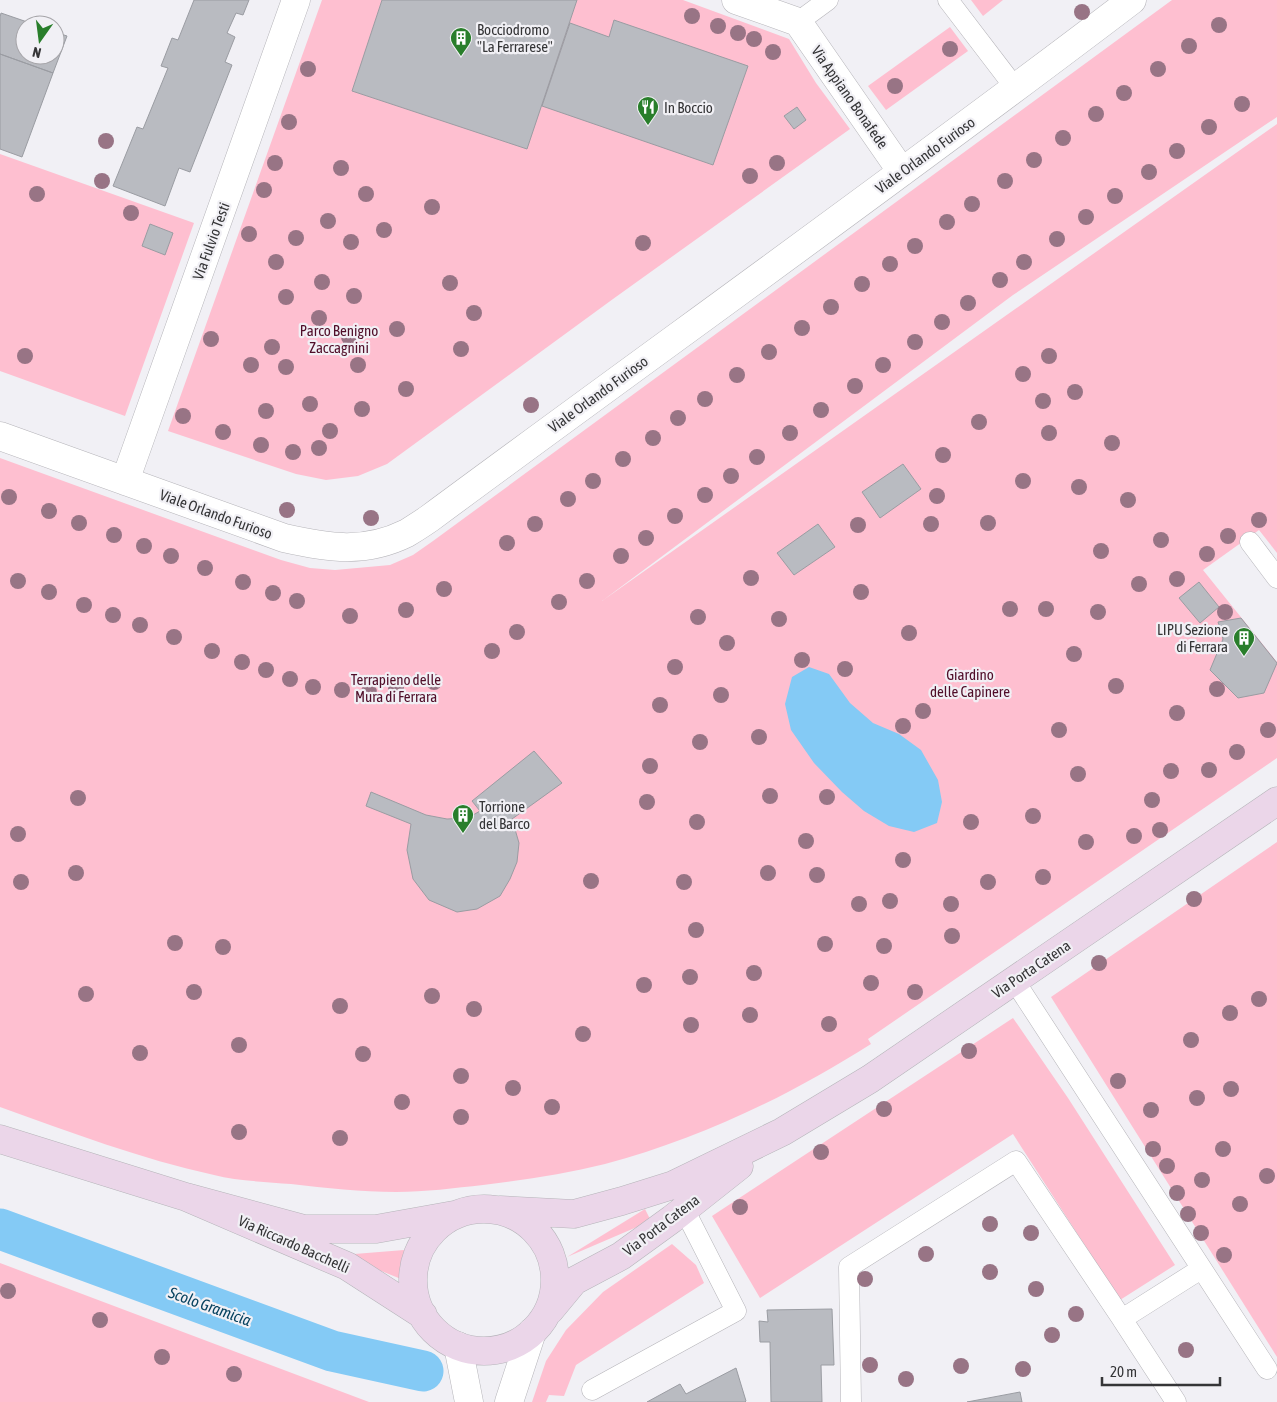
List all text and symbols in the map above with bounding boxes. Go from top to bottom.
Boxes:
north arrow [15,15,65,65]
place label: Bocciodromo "La Ferrarese" [477,21,553,55]
building icon: Bocciodromo "La Ferrarese" [449,26,473,57]
street label: Via Appiano Bonafede [808,42,892,152]
text: N [31,44,43,61]
restaurant icon: In Boccio [636,95,660,126]
place label: In Boccio [664,99,713,116]
street label: Viale Orlando Furioso [872,113,978,197]
street label: Via Fulvio Testi [189,200,233,282]
park label: Parco Benigno Zaccagnini [300,322,378,356]
street label: Viale Orlando Furioso [545,352,651,436]
street label: Viale Orlando Furioso [157,486,275,542]
place label: LIPU Sezione di Ferrara [1157,621,1228,655]
building icon: LIPU Sezione di Ferrara [1232,626,1256,657]
park label: Giardino delle Capinere [930,666,1010,700]
park label: Terrapieno delle Mura di Ferrara [351,671,441,705]
place label: Torrione del Barco [479,798,530,832]
building icon: Torrione del Barco [451,803,475,834]
street label: Via Porta Catena [989,937,1073,1001]
street label: Via Porta Catena [620,1191,702,1259]
street label: Via Riccardo Bacchelli [236,1212,352,1276]
water label: Scolo Gramicia [165,1282,254,1329]
scale bar [1102,1354,1220,1386]
text: 20 m [1110,1363,1137,1380]

